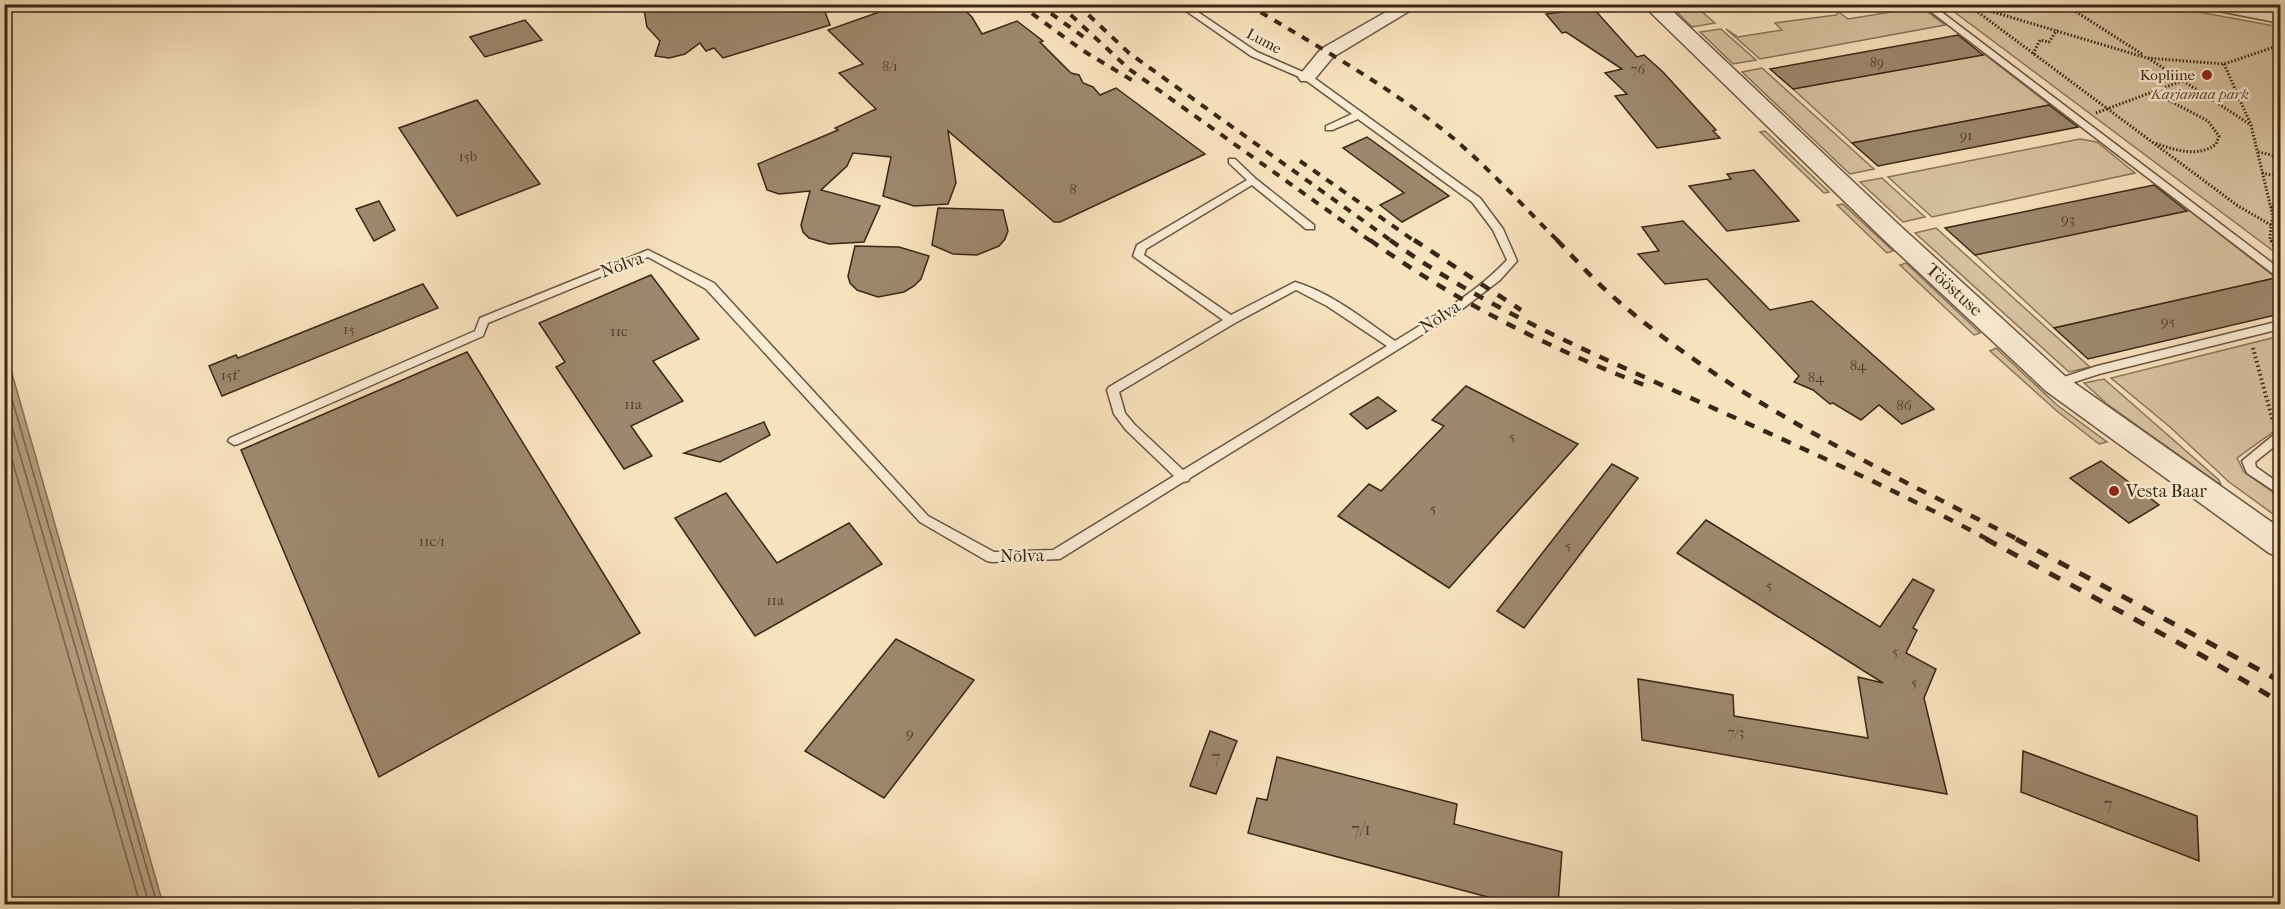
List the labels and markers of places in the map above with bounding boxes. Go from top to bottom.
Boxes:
place label: Kopliine [2140,66,2196,84]
marker: Kopliine [2200,68,2214,82]
place label: Vesta Baar [2125,481,2207,502]
marker: Vesta Baar [2107,484,2121,498]

